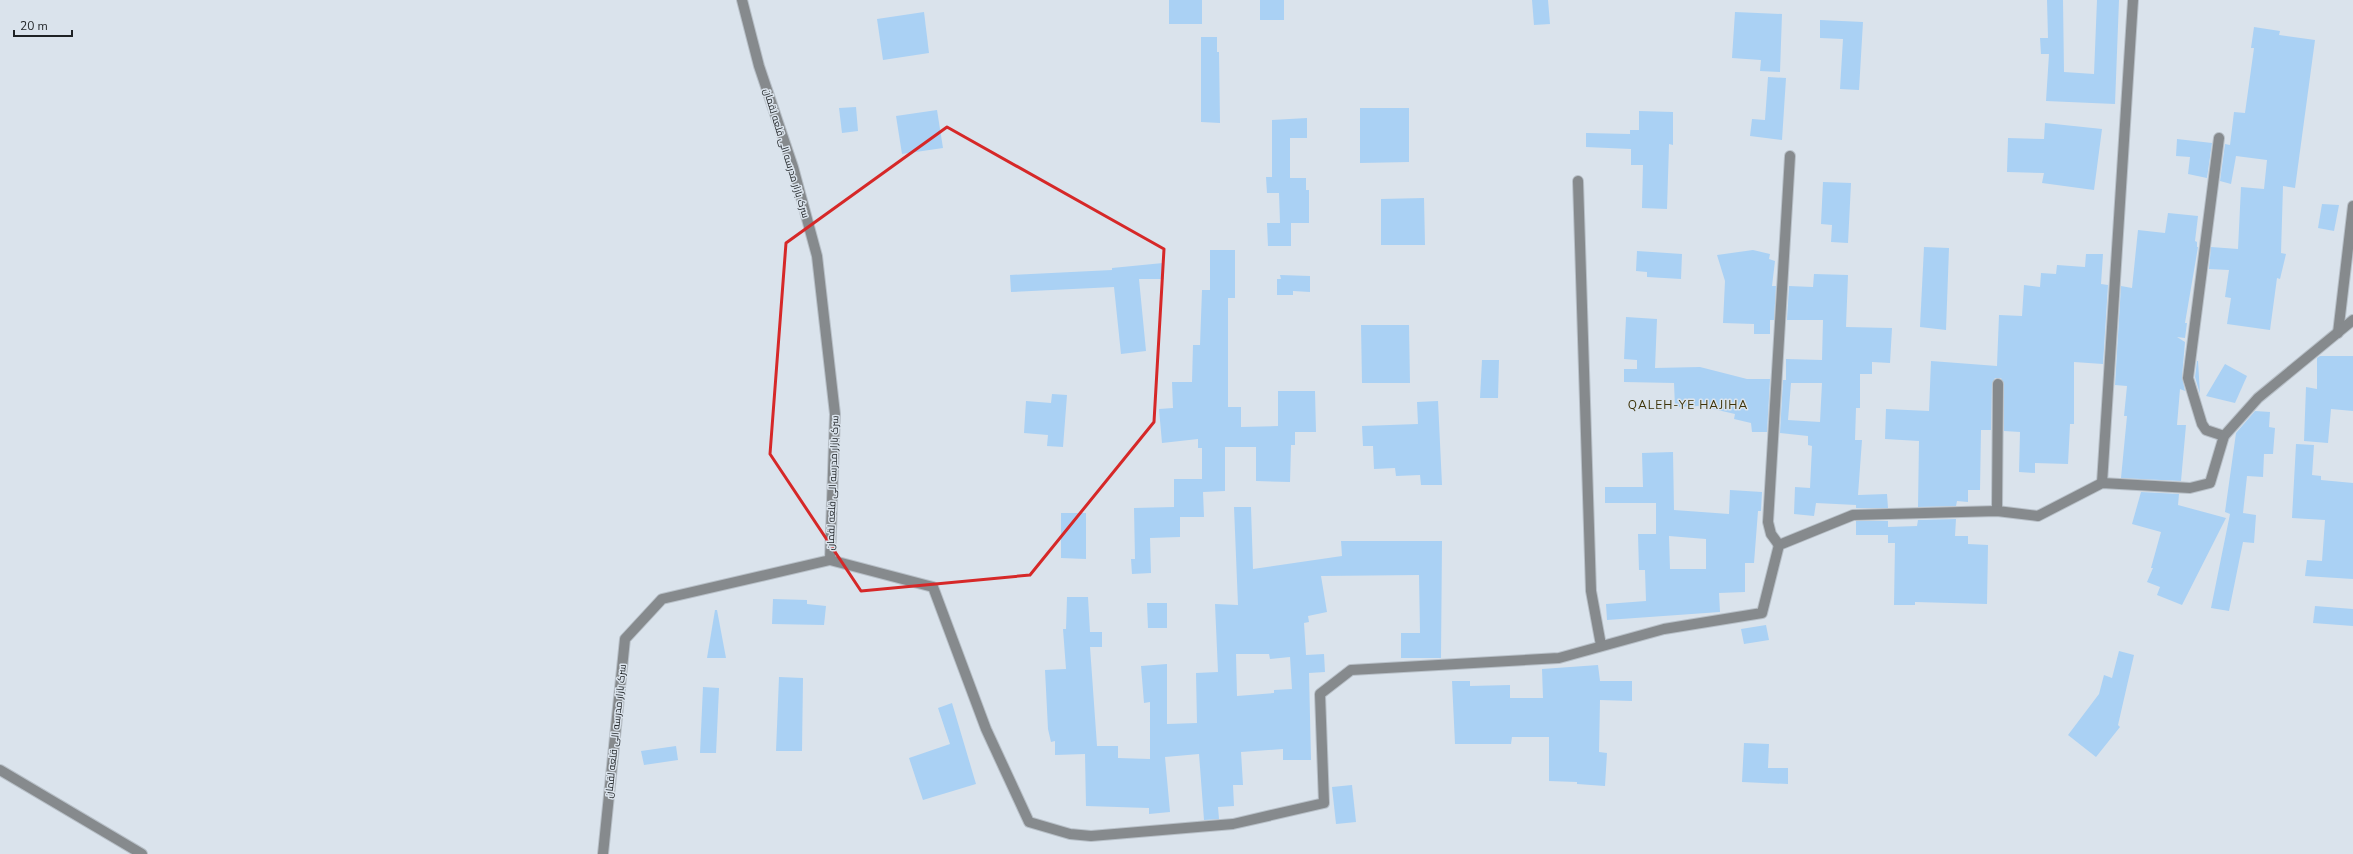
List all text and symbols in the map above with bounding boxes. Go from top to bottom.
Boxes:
scale bar [14,12,72,38]
text: 20 m [20,18,48,34]
street label: سرک بازار مدرسه الی قلعه لقمان [760,87,812,220]
district label: QALEH-YE HAJIHA [1628,397,1748,413]
street label: سرک بازار مدرسه الی قلعه لقمان [824,415,842,551]
street label: سرک بازار مدرسه الی قلعه لقمان [602,663,630,799]

